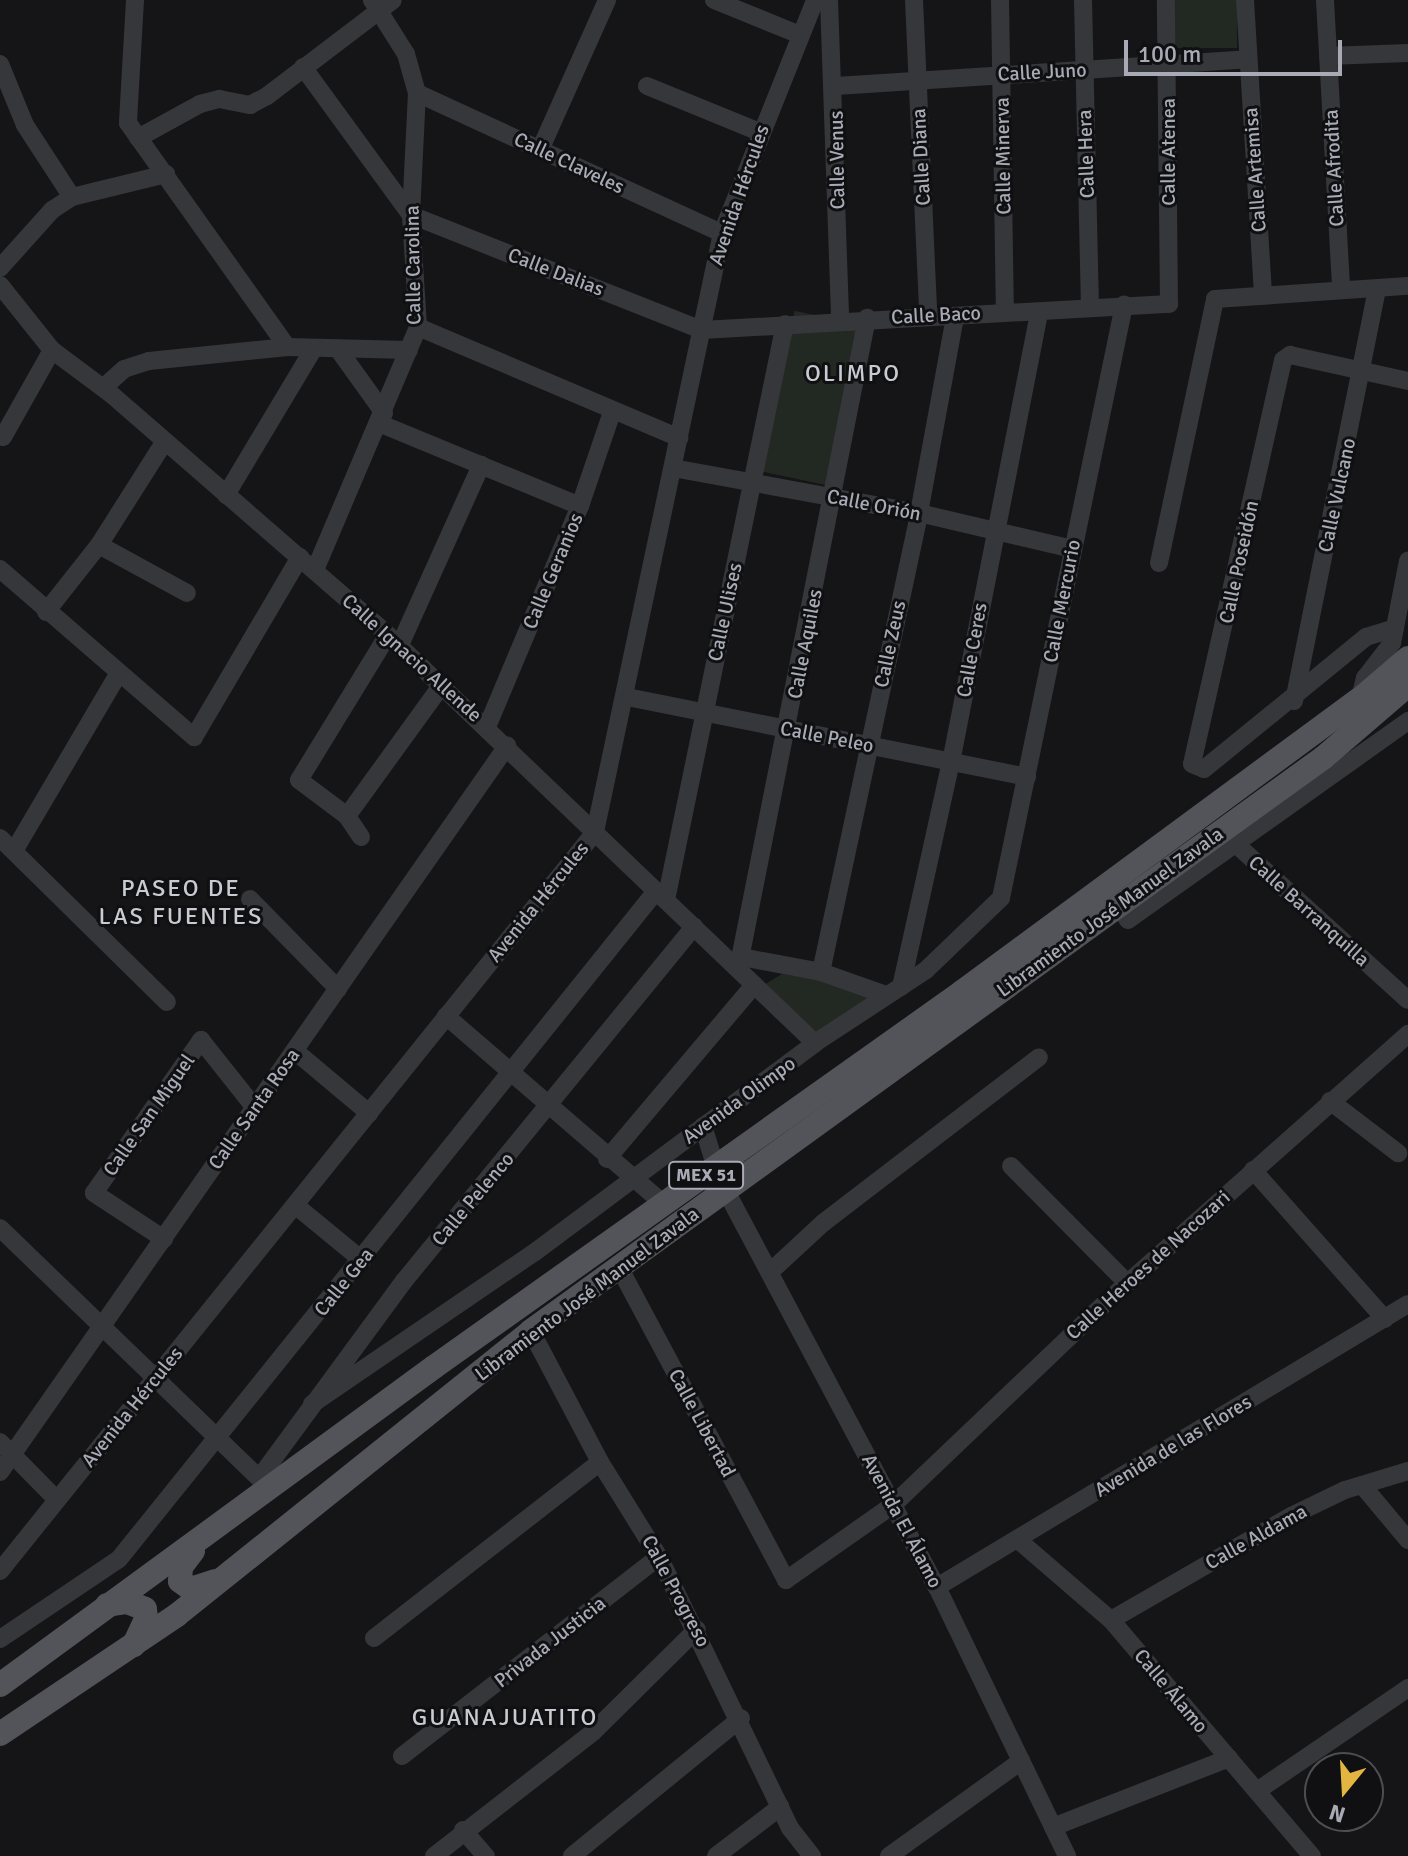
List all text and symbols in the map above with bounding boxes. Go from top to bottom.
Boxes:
scale bar [1128,24,1346,74]
text: 100 m [1138,39,1201,69]
street label: Calle Juno [997,58,1087,86]
street label: Calle Minerva [990,97,1016,215]
street label: Calle Atenea [1156,98,1180,206]
street label: Calle Artemisa [1239,107,1271,233]
street label: Calle Diana [906,108,936,206]
street label: Calle Hera [1072,109,1100,199]
street label: Calle Afrodita [1319,109,1349,227]
street label: Calle Venus [824,110,850,210]
street label: Avenida Hércules [704,121,774,269]
street label: Calle Claveles [510,127,628,199]
street label: Calle Carolina [400,205,426,325]
street label: Calle Dalias [505,243,607,301]
street label: Calle Baco [891,301,981,329]
district label: OLIMPO [805,360,901,388]
street label: Calle Vulcano [1313,436,1361,554]
street label: Calle Orión [825,484,923,526]
street label: Calle Poseidón [1214,498,1264,626]
street label: Calle Geranios [518,509,588,633]
street label: Calle Mercurio [1038,537,1086,665]
street label: Calle Ulises [703,561,747,663]
street label: Calle Aquiles [783,587,827,701]
street label: Calle Ignacio Allende [337,589,487,727]
street label: Calle Zeus [869,598,911,690]
street label: Calle Ceres [952,601,992,699]
street label: Calle Peleo [778,716,876,758]
street label: Libramiento José Manuel Zavala [992,822,1228,1002]
street label: Avenida Hércules [482,837,594,967]
street label: Calle Barranquilla [1244,850,1374,972]
district label: PASEO DE LAS FUENTES [99,875,263,931]
street label: Calle Santa Rosa [203,1044,305,1174]
street label: Calle San Miguel [98,1049,200,1181]
street label: Avenida Olimpo [678,1051,800,1149]
street label: Calle Pelenco [427,1147,519,1251]
road number: MEX 51 [668,1161,744,1189]
street label: Calle Heroes de Nacozari [1061,1185,1235,1345]
street label: Libramiento José Manuel Zavala [470,1202,704,1386]
street label: Calle Gea [309,1243,379,1321]
street label: Avenida Hércules [76,1342,188,1472]
street label: Calle Libertad [663,1365,741,1481]
street label: Avenida de las Flores [1090,1390,1256,1502]
street label: Avenida El Álamo [857,1450,947,1592]
street label: Calle Aldama [1201,1499,1311,1575]
street label: Calle Progreso [637,1531,715,1651]
street label: Privada Justicia [490,1591,610,1693]
street label: Calle Álamo [1129,1644,1213,1738]
district label: GUANAJUATITO [412,1704,598,1732]
north arrow [1304,1752,1384,1832]
text: N [1326,1798,1349,1829]

